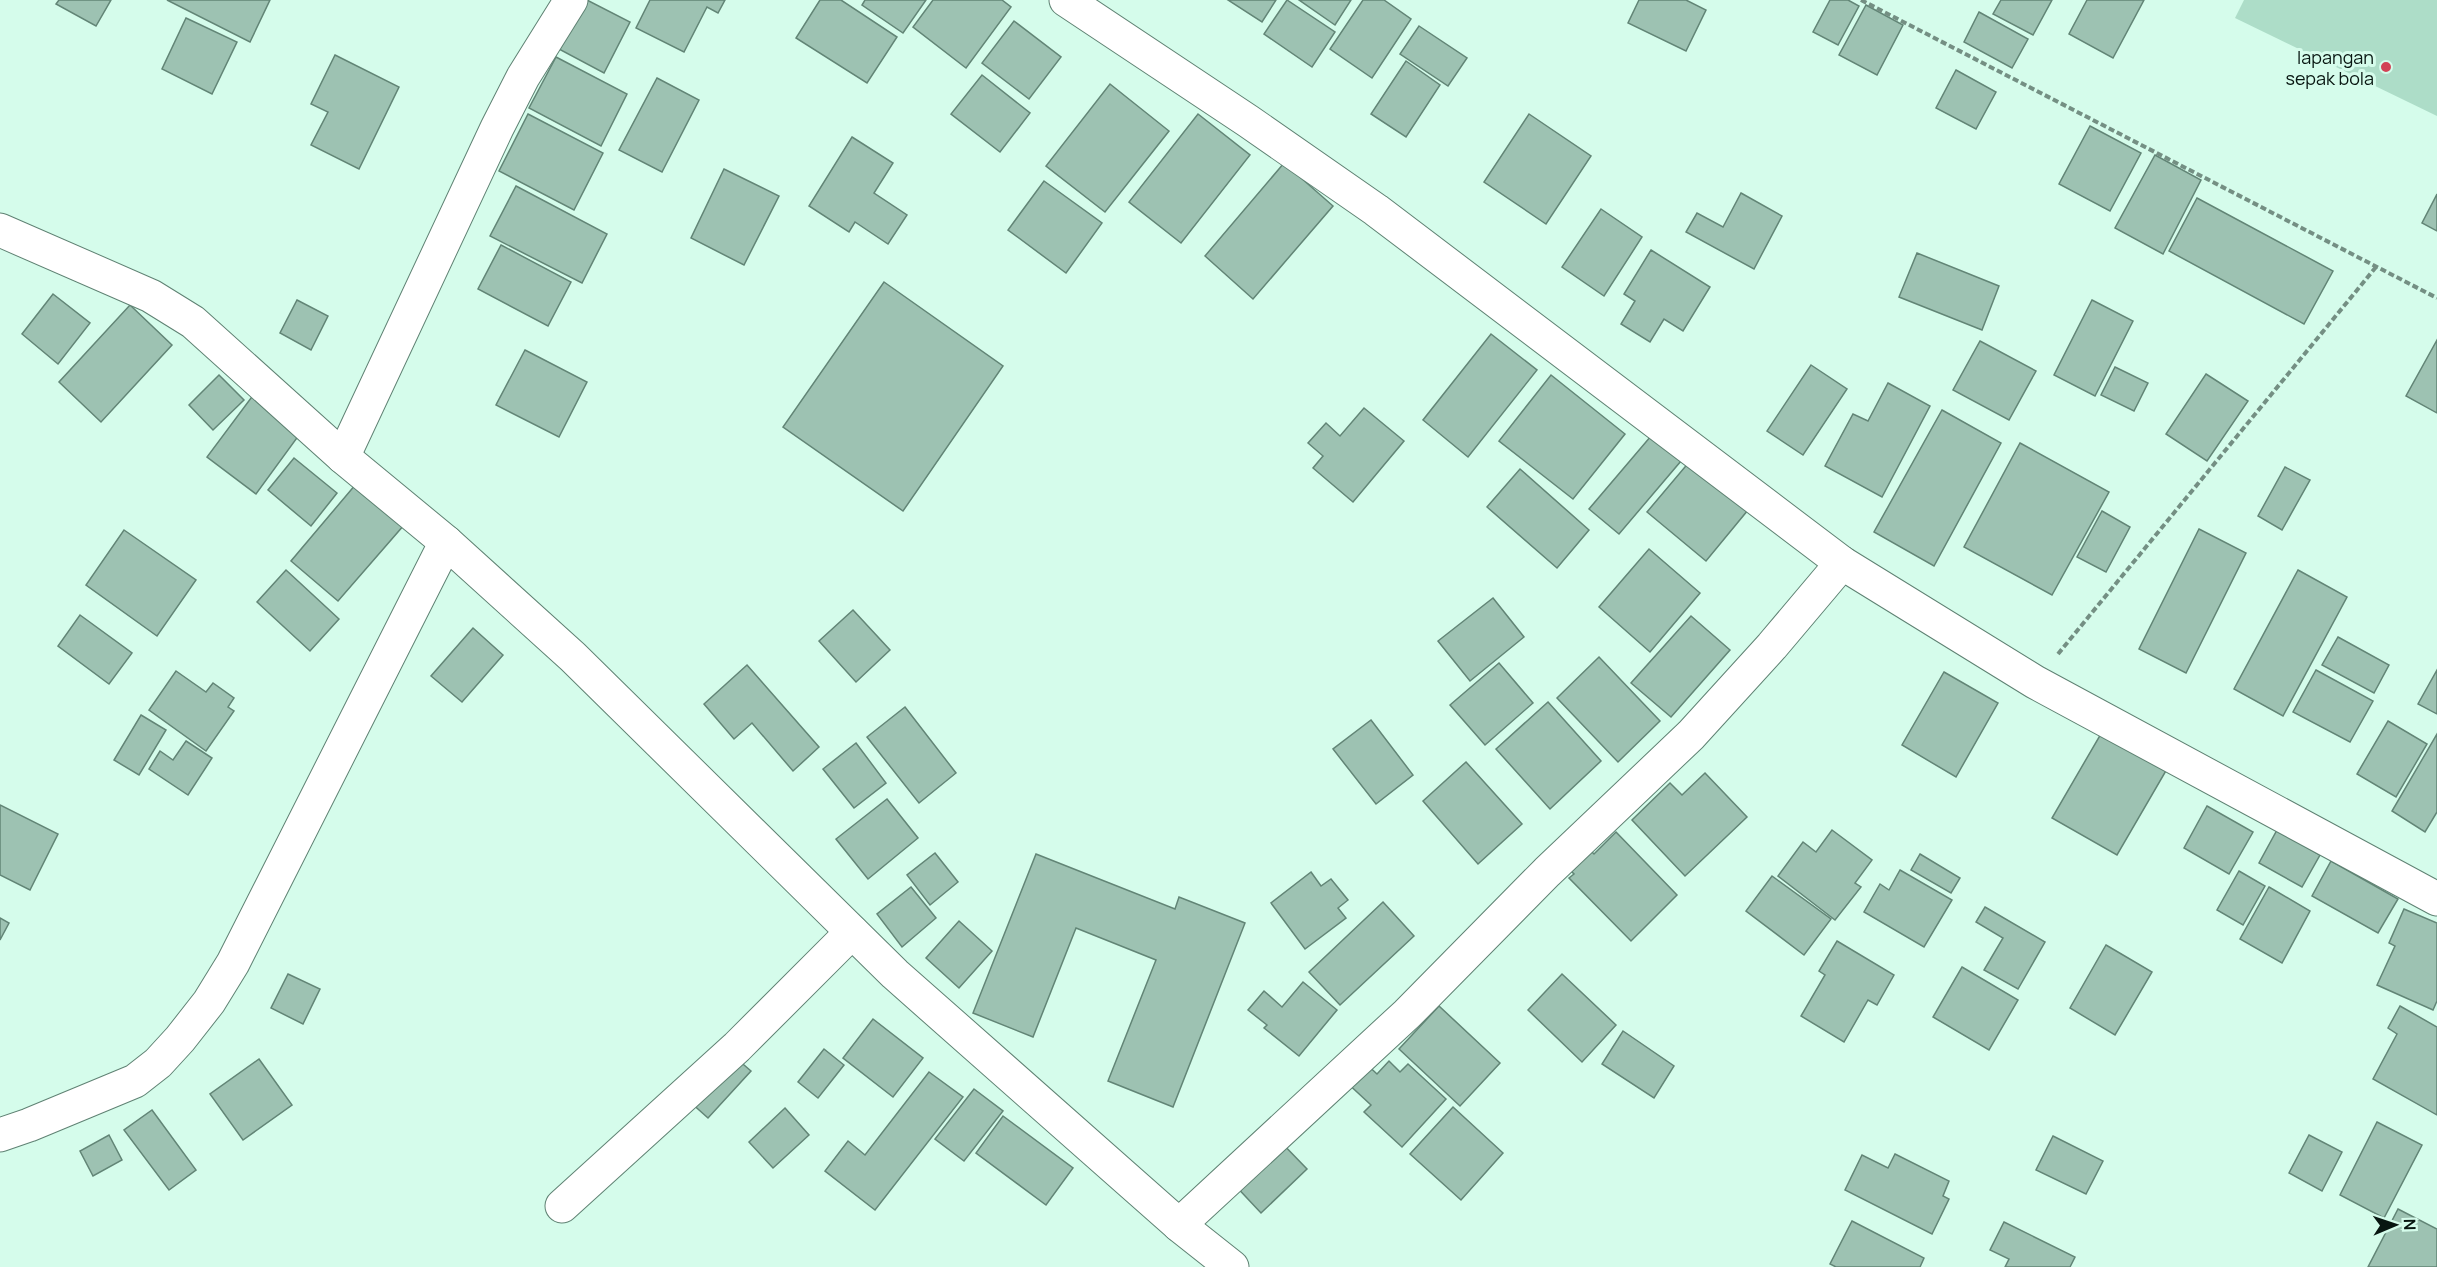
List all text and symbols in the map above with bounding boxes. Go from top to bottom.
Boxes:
place label: lapangan sepak bola [2286,45,2374,90]
marker: lapangan sepak bola [2379,60,2393,74]
north arrow [2365,1195,2425,1255]
text: N [2399,1218,2421,1231]

